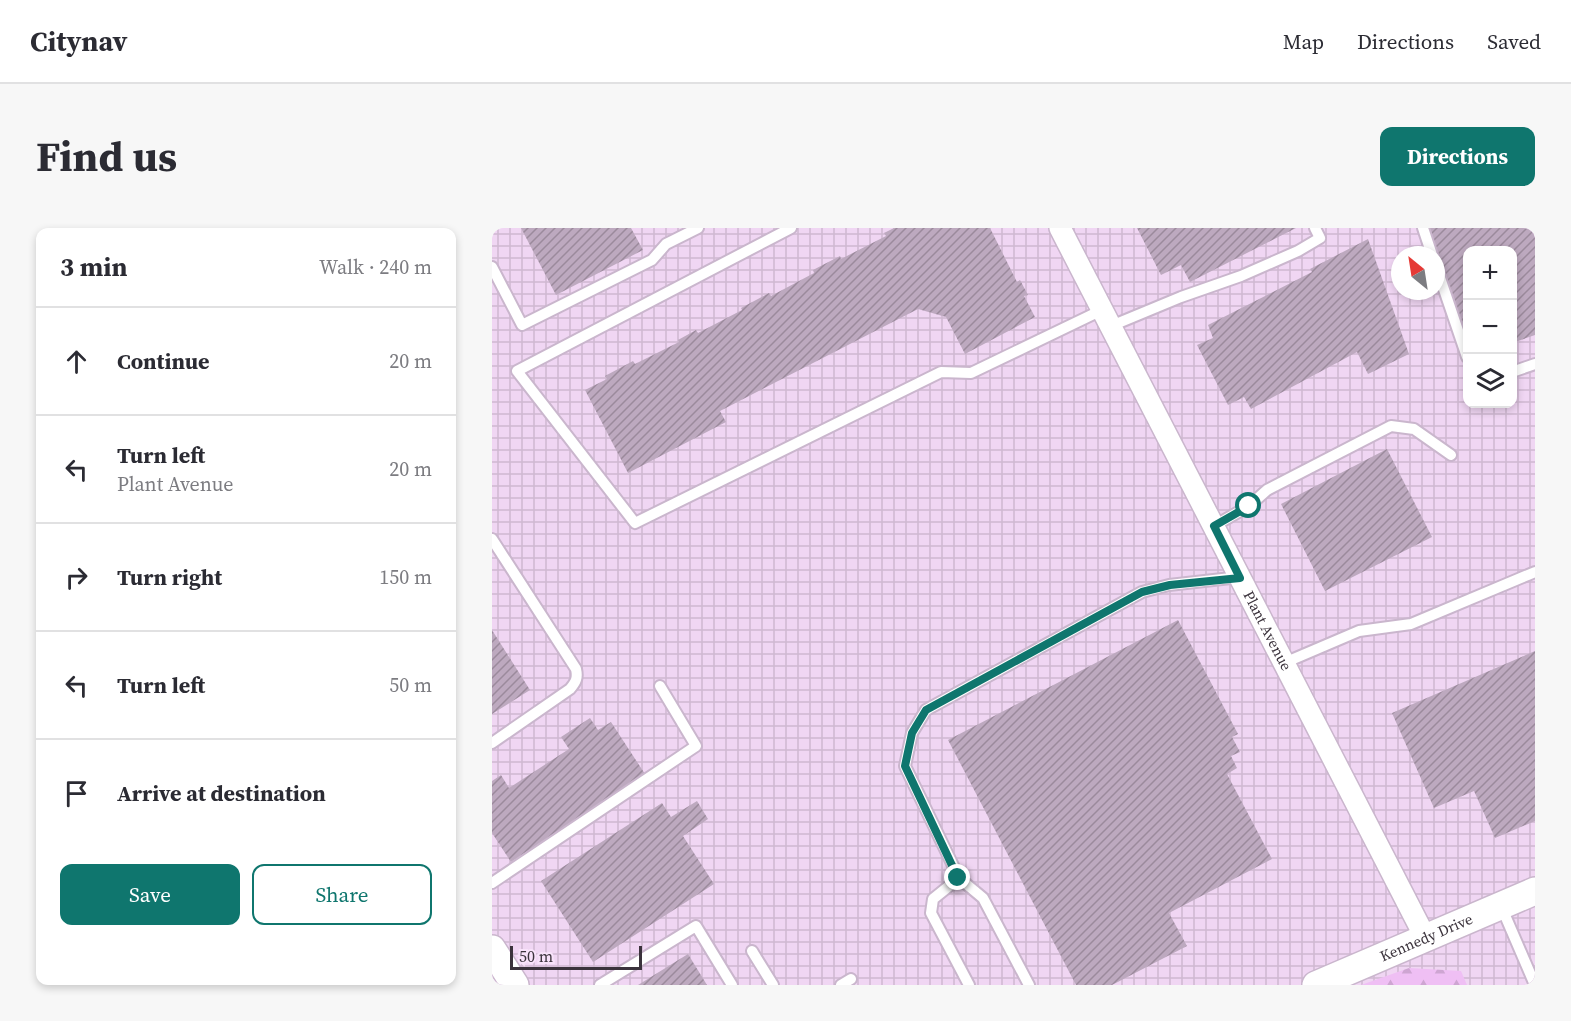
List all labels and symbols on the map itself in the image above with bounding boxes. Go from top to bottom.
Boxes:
north arrow [1391,246,1445,300]
route start [1235,492,1261,518]
street label: Plant Avenue [1238,587,1297,675]
route end [944,864,970,890]
street label: Kennedy Drive [1376,908,1476,966]
scale bar [510,943,642,970]

